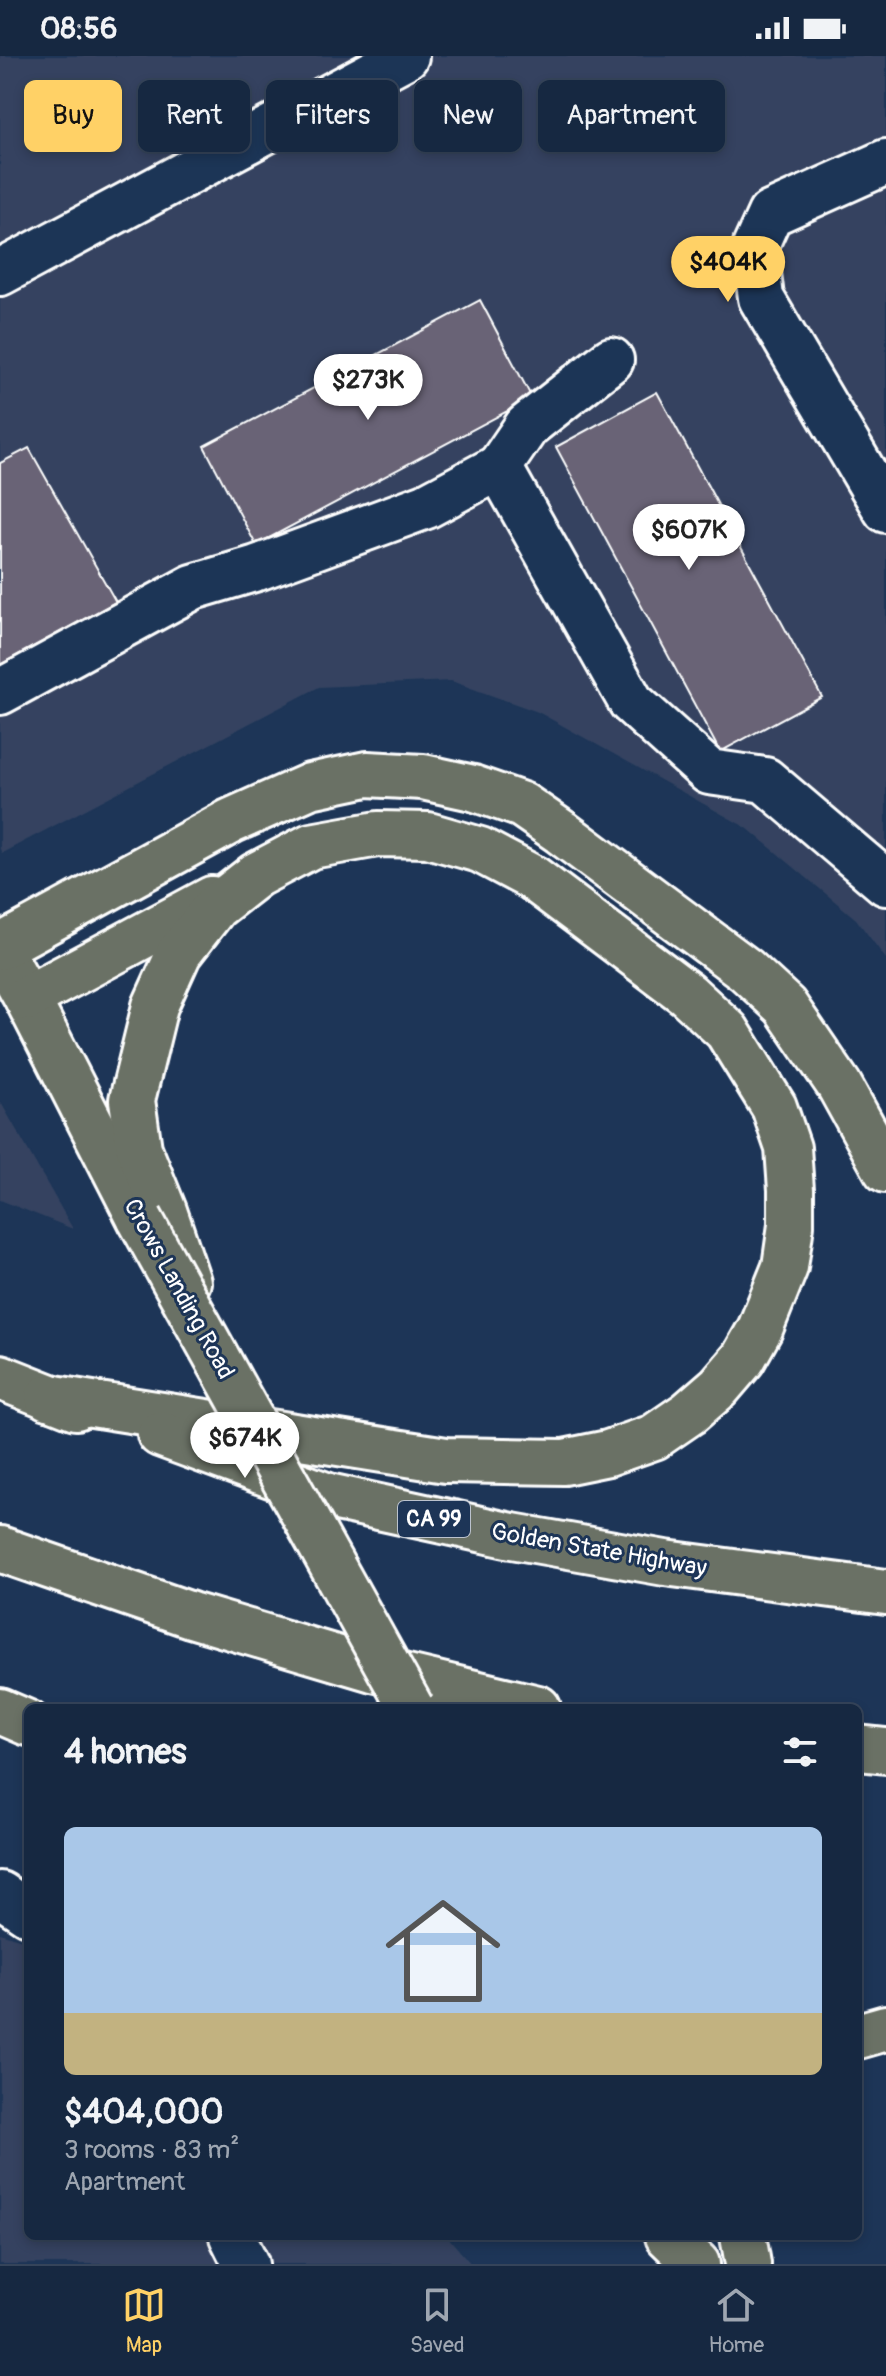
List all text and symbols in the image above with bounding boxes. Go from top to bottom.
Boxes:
text: 08:56 [40,10,117,47]
chip: Buy [24,80,122,152]
chip: Rent [138,80,250,152]
chip: Filters [266,80,398,152]
chip: New [414,80,522,152]
chip: Apartment [538,80,725,152]
pin: $404K [672,236,784,304]
text: $404K [689,246,767,278]
pin: $273K [312,354,424,422]
text: $273K [332,364,404,396]
pin: $607K [633,504,745,572]
text: $607K [651,514,727,546]
street label: Crows Landing Road [117,1194,241,1384]
pin: $674K [189,1412,301,1480]
text: $674K [208,1422,282,1454]
road number: CA 99 [398,1501,470,1537]
street label: Golden State Highway [489,1517,709,1583]
icon: filters [778,1730,822,1774]
text: 4 homes [64,1731,186,1774]
icon: home [371,1879,515,2023]
text: $404,000 [64,2091,223,2134]
text: 3 rooms · 83 m² [64,2134,239,2166]
text: Apartment [64,2166,185,2198]
tab: Map [122,2283,166,2359]
tab: Saved [410,2283,465,2359]
tab: Home [709,2283,764,2359]

